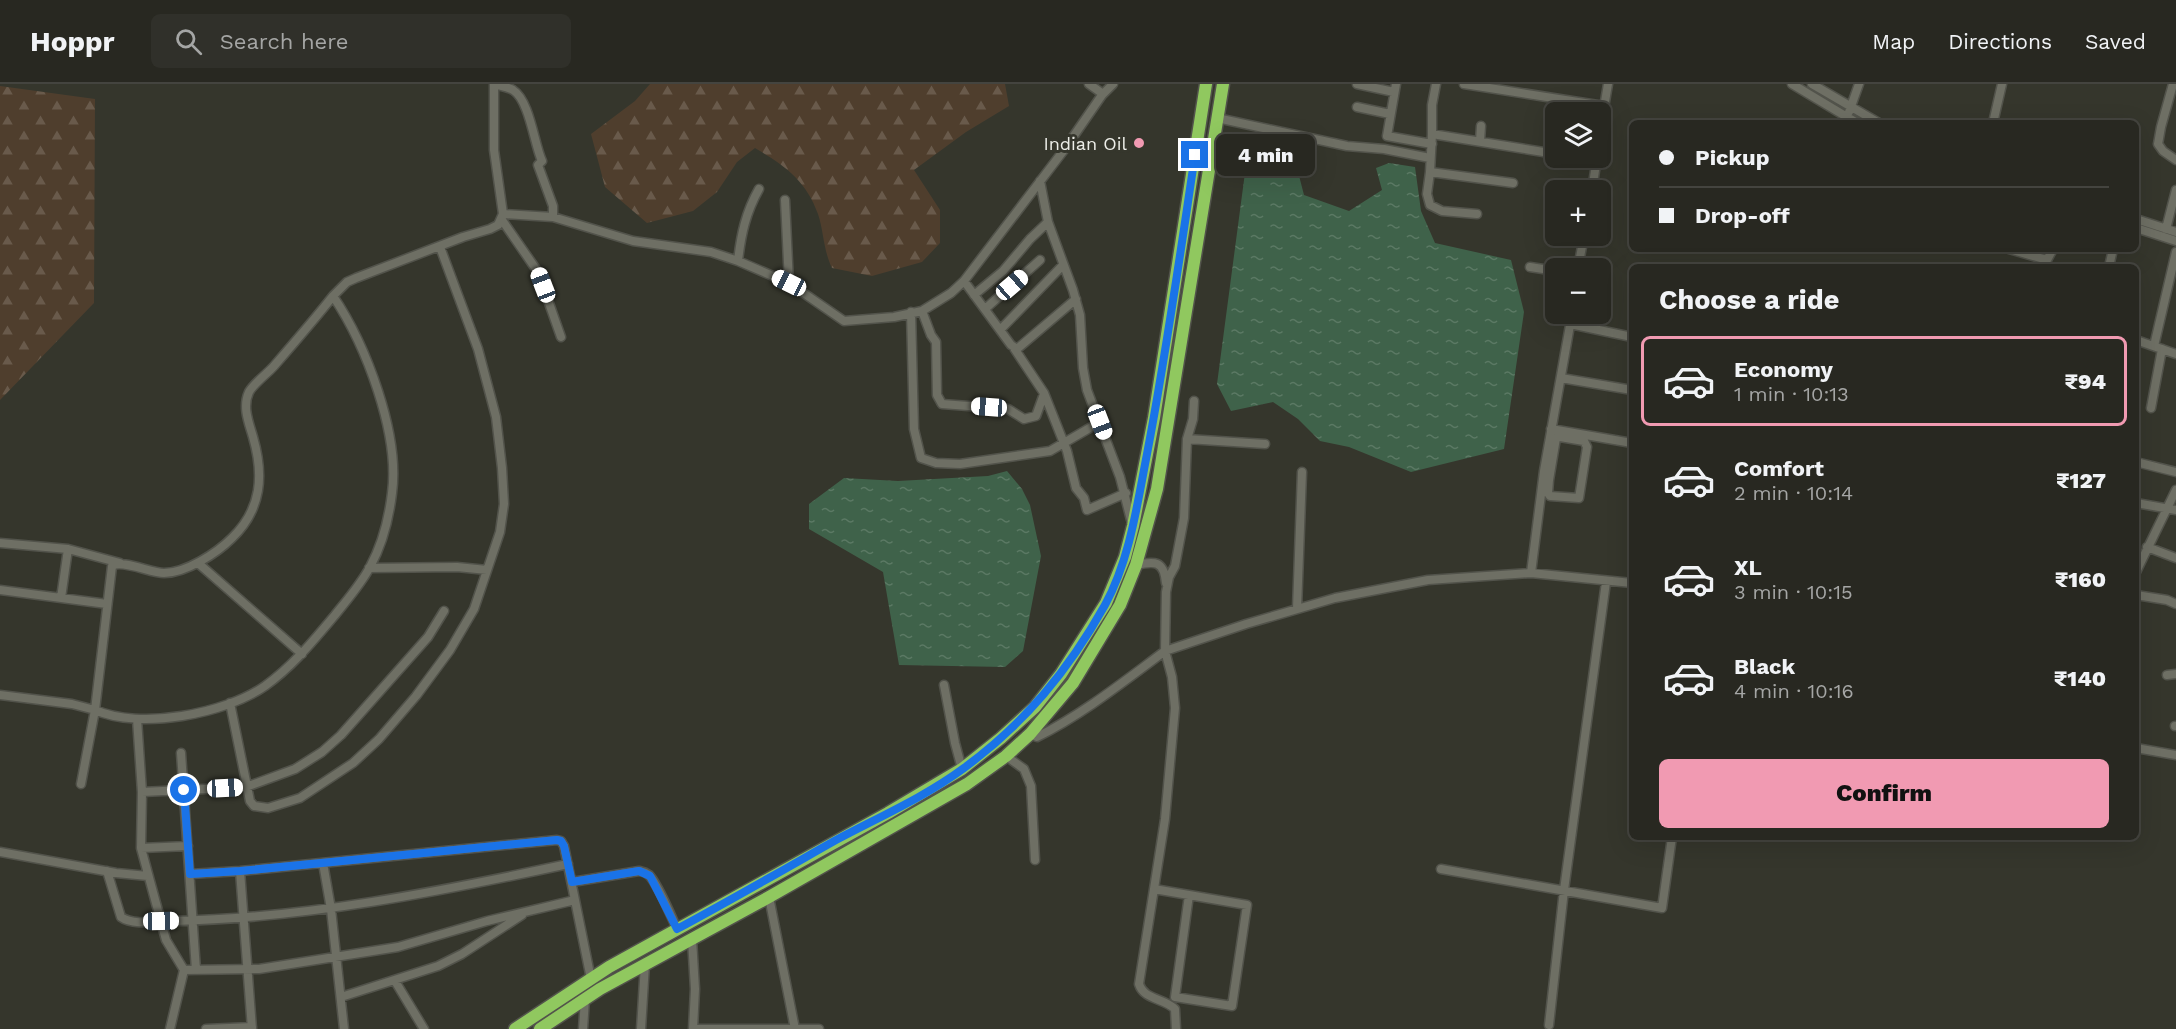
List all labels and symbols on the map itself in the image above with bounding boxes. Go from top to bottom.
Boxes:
place label: Indian Oil [1043,133,1127,154]
callout: 4 min [1216,134,1315,176]
marker: Indian Oil [1132,136,1146,150]
route end [1181,141,1208,168]
car [528,265,558,305]
car [993,266,1031,304]
car [769,267,809,299]
car [970,397,1008,417]
car [1085,402,1115,442]
route start [170,776,197,803]
car [207,778,243,798]
car [143,912,179,930]

